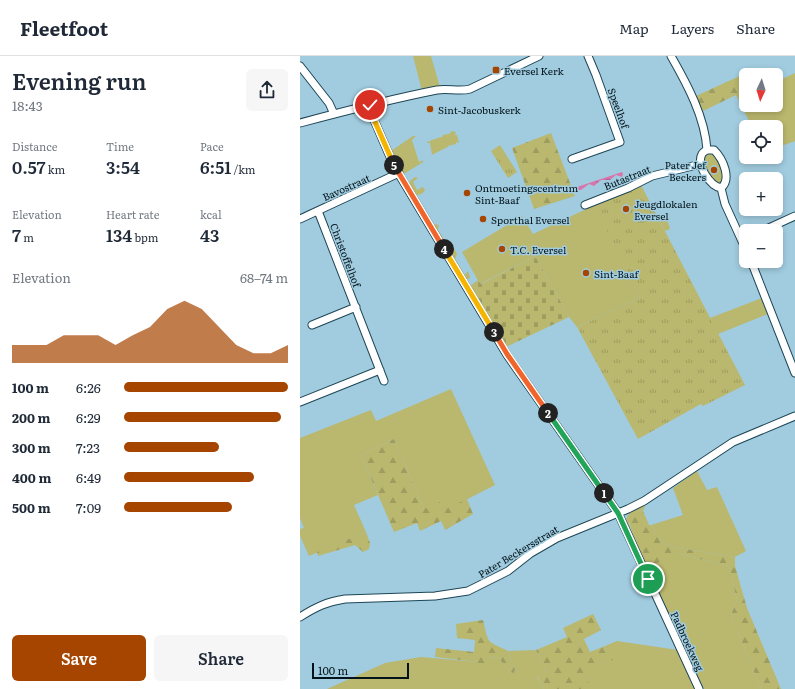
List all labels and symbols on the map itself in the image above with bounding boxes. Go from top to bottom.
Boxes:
place label: Eversel Kerk [504,63,564,78]
marker: Eversel Kerk [491,65,501,75]
north arrow [739,68,783,112]
street label: Speelhof [605,86,634,131]
pin [353,88,387,122]
place label: Sint-Jacobuskerk [438,102,521,117]
marker: Sint-Jacobuskerk [425,104,435,114]
pin: 5 [384,155,404,175]
place label: Pater Jef Beckers [665,157,707,184]
street label: Butastraat [601,161,653,193]
marker: Pater Jef Beckers [709,165,719,175]
street label: Bavostraat [320,170,372,204]
place label: Ontmoetingscentrum Sint-Baaf [475,180,578,207]
marker: Ontmoetingscentrum Sint-Baaf [462,188,472,198]
place label: Jeugdlokalen Eversel [634,196,698,223]
marker: Jeugdlokalen Eversel [621,204,631,214]
place label: Sporthal Eversel [491,212,570,227]
marker: Sporthal Eversel [478,214,488,224]
street label: Christoffelhof [327,221,366,290]
pin: 4 [434,239,454,259]
place label: T.C. Eversel [510,242,567,257]
marker: T.C. Eversel [497,244,507,254]
place label: Sint-Baaf [594,266,640,281]
marker: Sint-Baaf [581,268,591,278]
pin: 3 [484,322,504,342]
pin: 2 [538,403,558,423]
pin: 1 [594,483,614,503]
street label: Pater Beckersstraat [475,521,561,581]
pin [631,562,665,596]
street label: Padbroekweg [668,609,709,674]
scale bar [312,661,409,680]

